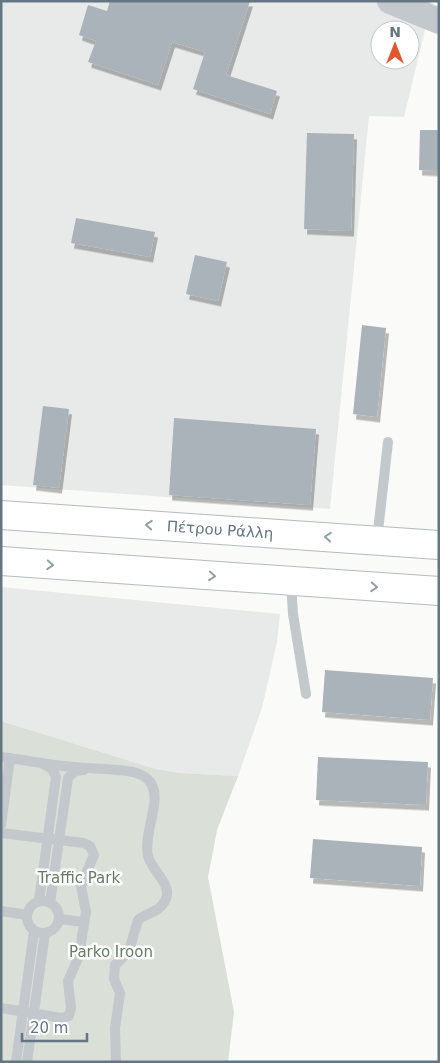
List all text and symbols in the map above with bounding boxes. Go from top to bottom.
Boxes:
north arrow [370,20,420,70]
text: N [389,24,401,40]
street label: Πέτρου Ράλλη [166,517,274,543]
one-way arrow [144,520,152,531]
one-way arrow [324,532,332,543]
one-way arrow [46,559,54,570]
one-way arrow [208,570,216,581]
one-way arrow [370,581,378,592]
park label: Traffic Park [37,869,120,887]
park label: Parko Iroon [69,943,153,961]
scale bar [22,1010,88,1042]
text: 20 m [30,1019,68,1037]

